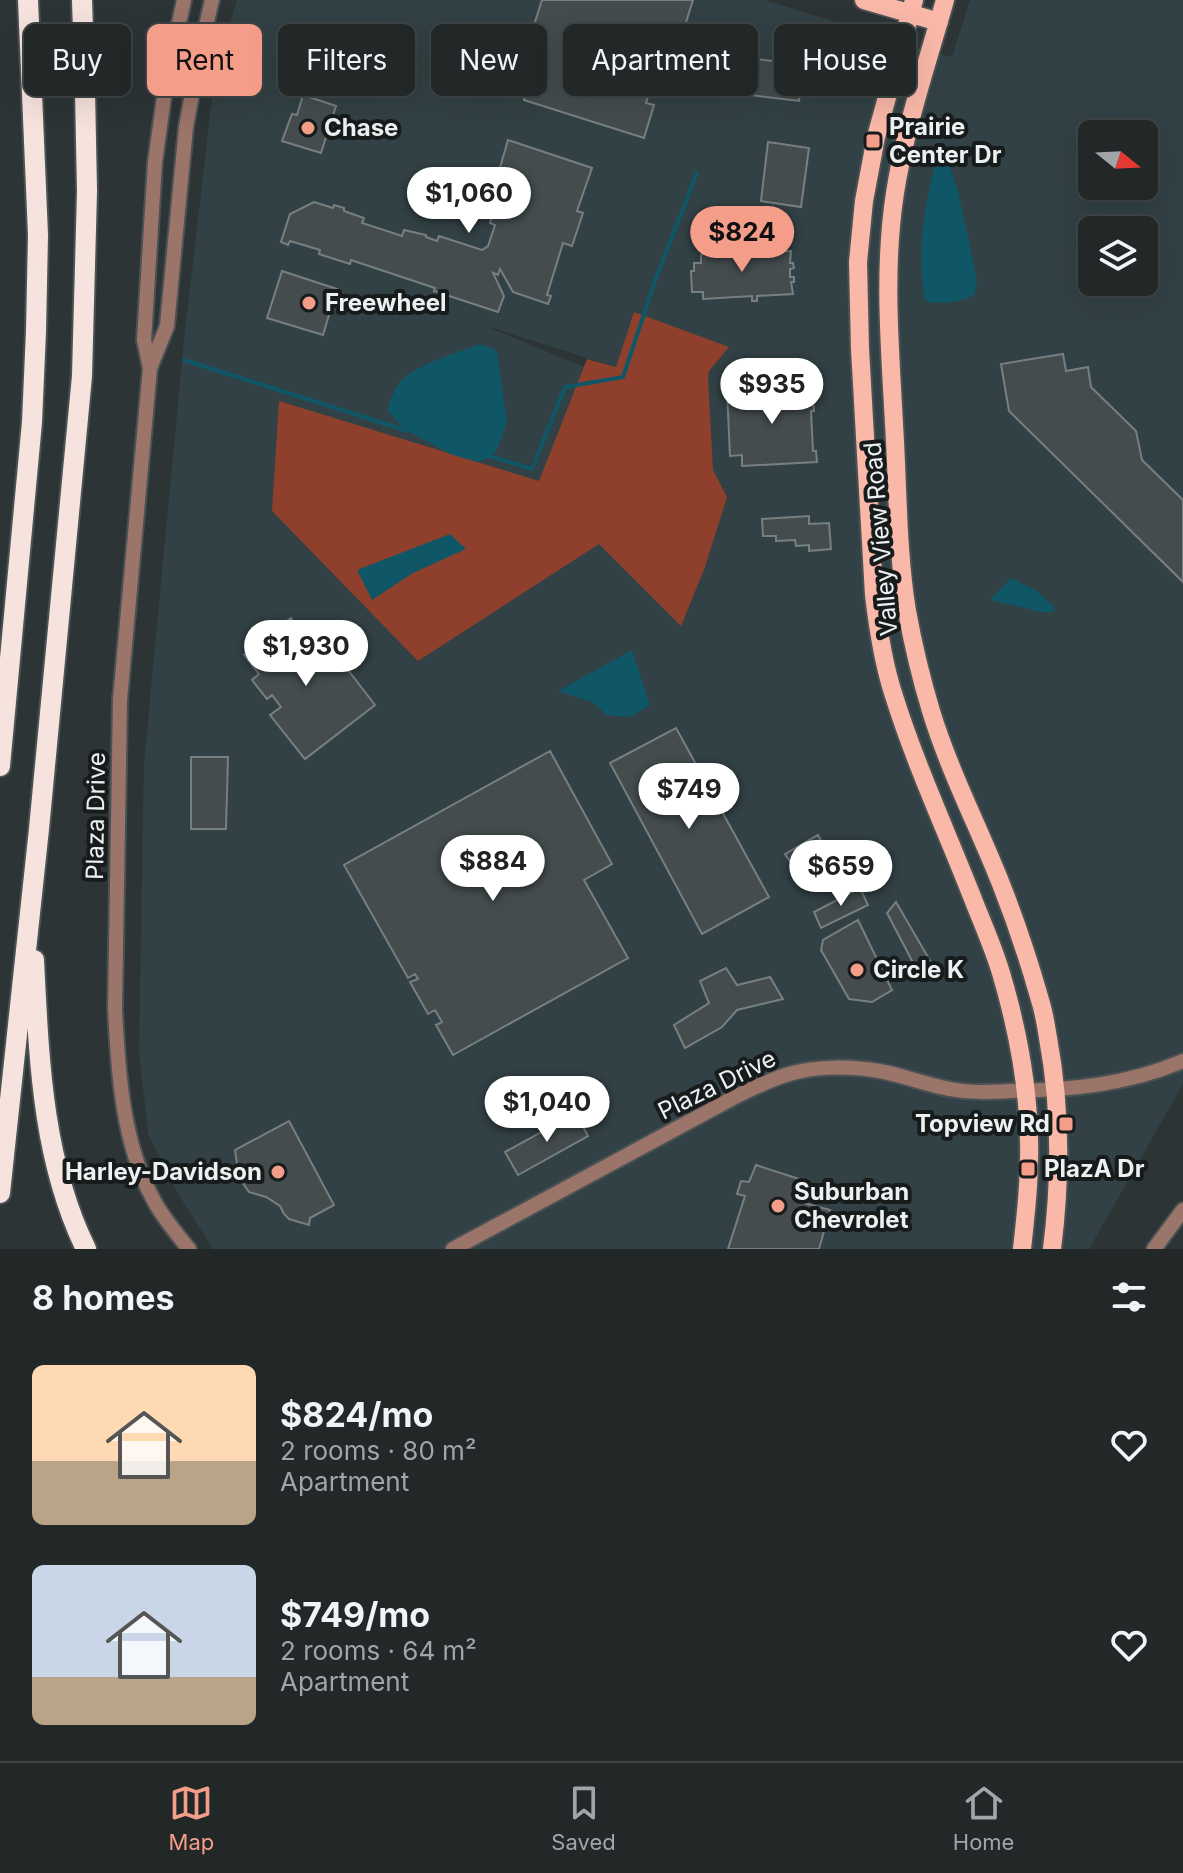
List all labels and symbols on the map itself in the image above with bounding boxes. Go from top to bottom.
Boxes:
place label: Prairie Center Dr [889,112,1002,169]
place label: Chase [324,113,398,142]
marker: Chase [299,119,317,137]
north arrow [1078,120,1158,200]
marker: Prairie Center Dr [864,132,882,150]
pin: $1,060 [404,167,534,235]
pin: $824 [695,206,789,274]
place label: Freewheel [325,288,447,317]
marker: Freewheel [300,294,318,312]
pin: $935 [725,358,819,426]
street label: Valley View Road [858,441,903,637]
pin: $1,930 [241,620,371,688]
street label: Plaza Drive [80,752,111,880]
pin: $749 [642,763,736,831]
pin: $884 [446,835,540,903]
pin: $659 [794,840,888,908]
place label: Circle K [873,955,964,984]
marker: Circle K [848,961,866,979]
street label: Plaza Drive [653,1044,781,1126]
pin: $1,040 [482,1076,612,1144]
place label: Topview Rd [915,1109,1050,1138]
marker: Topview Rd [1057,1115,1075,1133]
place label: PlazA Dr [1044,1154,1145,1183]
place label: Harley-Davidson [65,1157,262,1186]
marker: PlazA Dr [1019,1160,1037,1178]
marker: Harley-Davidson [269,1163,287,1181]
place label: Suburban Chevrolet [794,1177,909,1234]
marker: Suburban Chevrolet [769,1197,787,1215]

